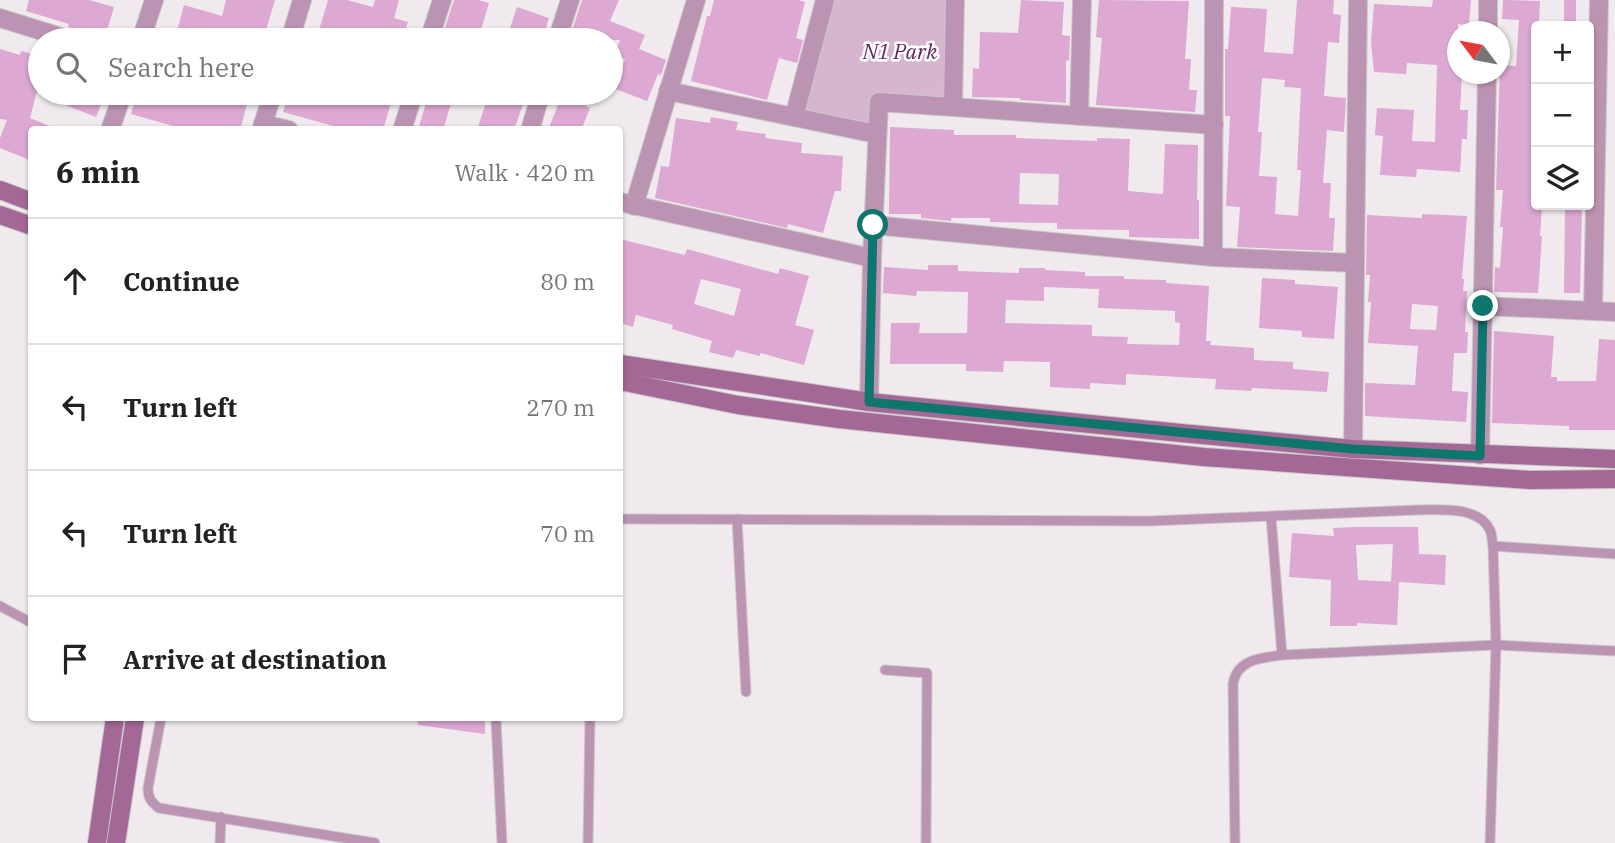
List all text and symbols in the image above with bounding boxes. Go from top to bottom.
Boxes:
north arrow [1447,21,1510,84]
map controls [1531,21,1594,210]
button: + [1531,21,1594,84]
search box [28,28,623,105]
park label: N1 Park [862,37,938,65]
icon: search [52,48,90,86]
text: Search here [108,50,254,84]
button: − [1531,84,1594,147]
button: layers [1531,147,1594,210]
text: 6 min [56,152,140,191]
text: Walk · 420 m [454,157,595,187]
route start [857,209,888,240]
icon: ahead [56,262,94,300]
text: Continue [123,264,240,298]
text: 80 m [540,266,595,296]
route end [1467,290,1498,321]
icon: left [56,388,94,426]
text: Turn left [123,390,237,424]
text: 270 m [526,392,595,422]
icon: left [56,514,94,552]
text: Turn left [123,516,237,550]
text: 70 m [540,518,595,548]
icon: arrive [56,640,94,678]
text: Arrive at destination [123,642,387,676]

